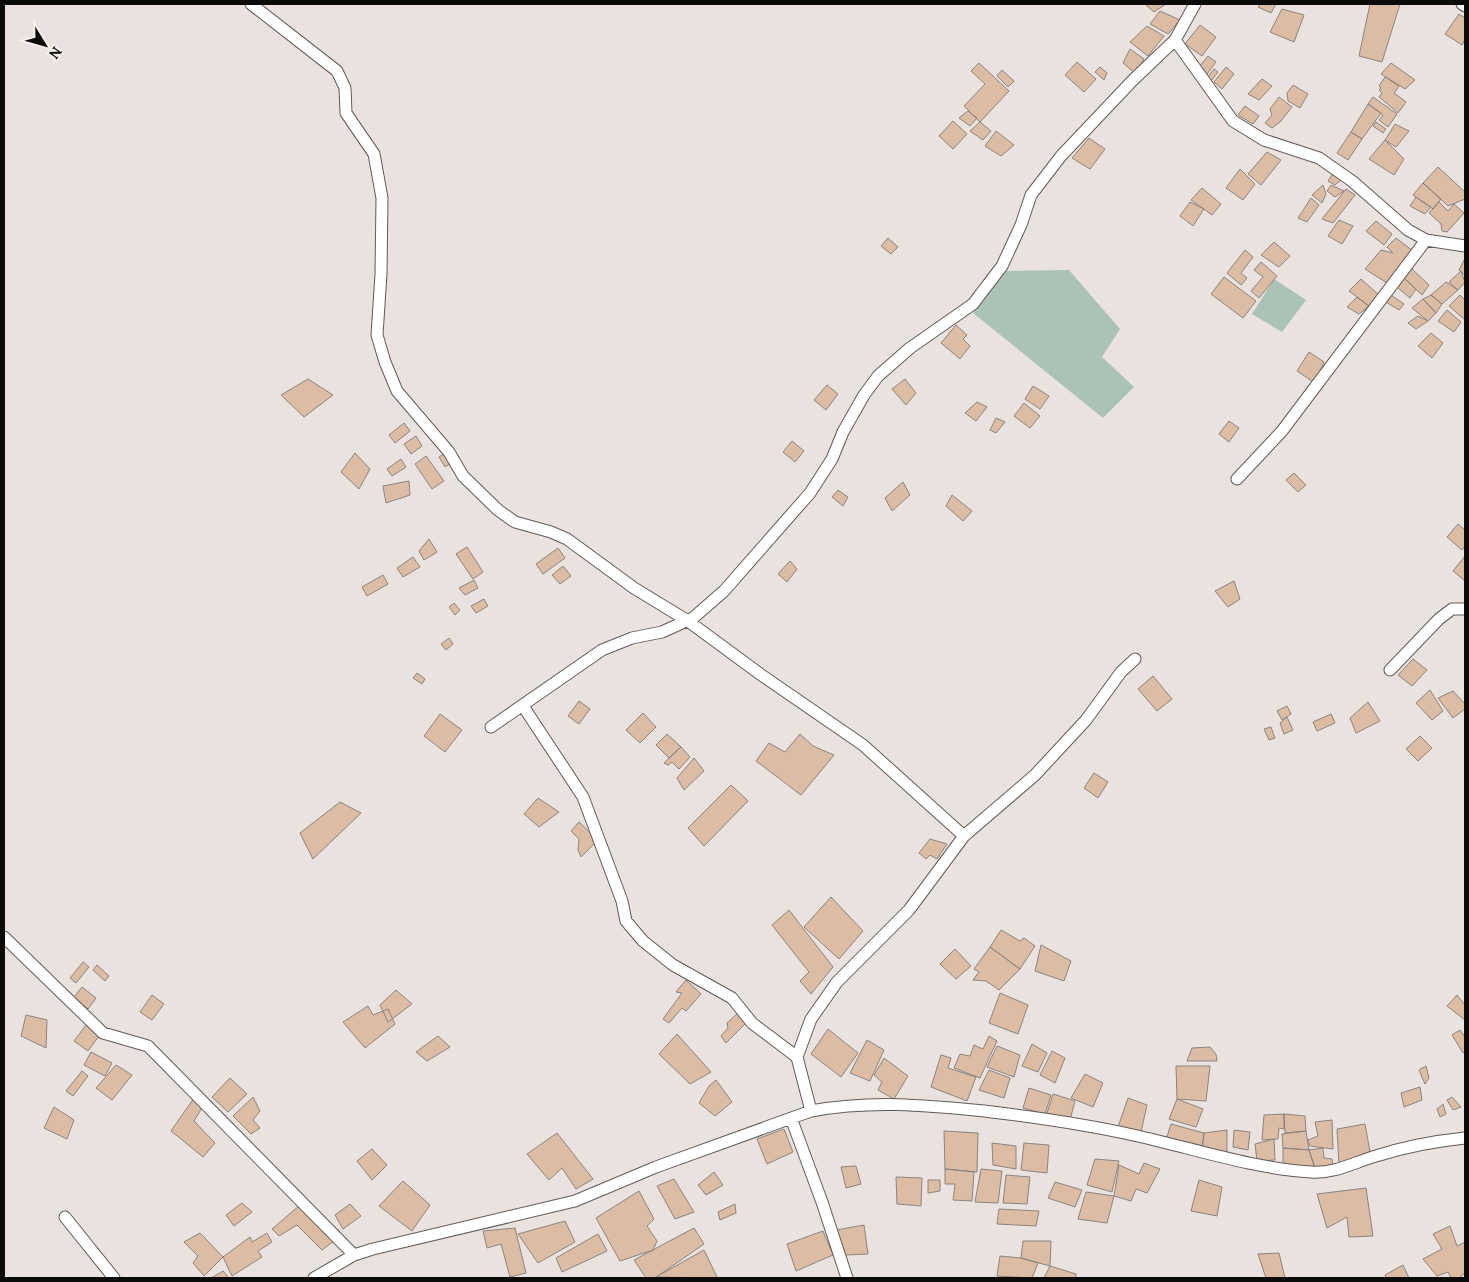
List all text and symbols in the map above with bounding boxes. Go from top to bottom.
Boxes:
north arrow [20,20,70,70]
text: N [45,43,66,63]

